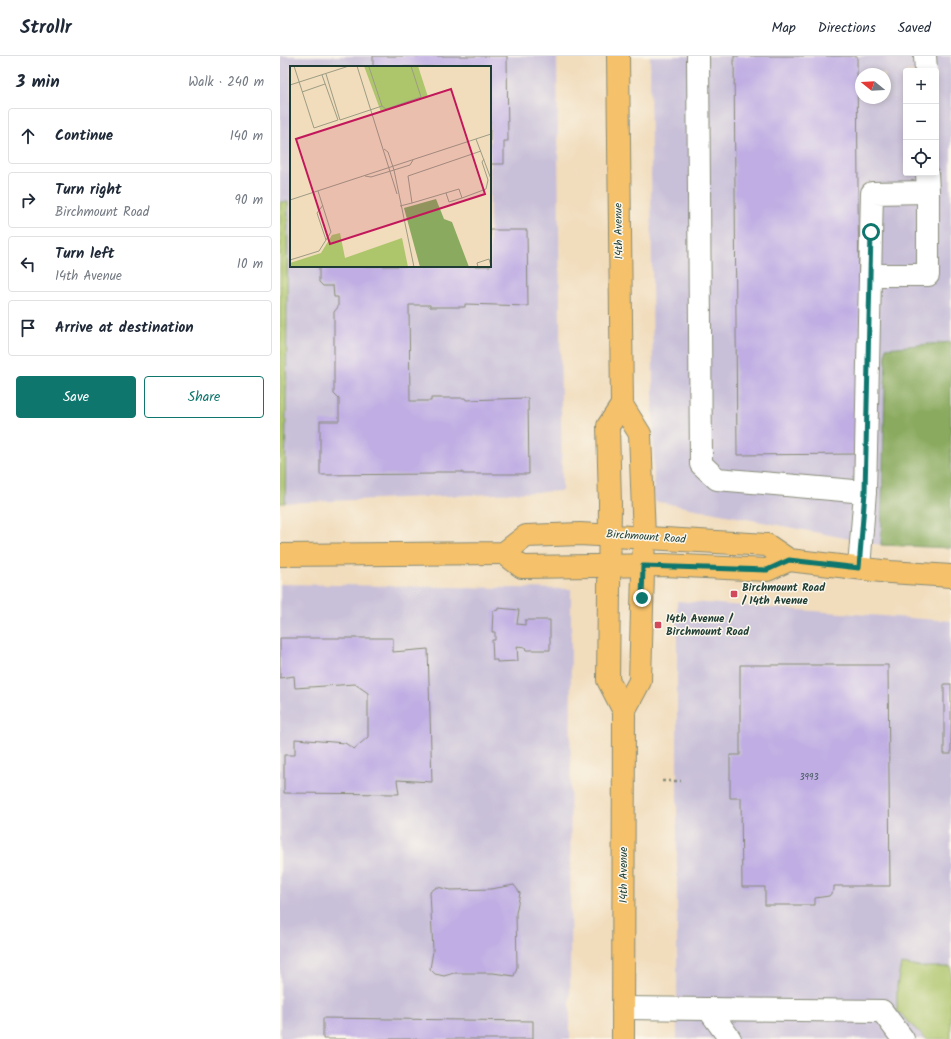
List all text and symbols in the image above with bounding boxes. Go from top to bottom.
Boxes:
text: Strollr [20,13,72,43]
text: Map [771,17,796,39]
text: Directions [818,17,876,39]
text: Saved [898,17,931,39]
inset map [290,66,491,267]
north arrow [855,68,891,104]
map controls [903,68,939,176]
button: + [903,68,939,104]
text: 3 min [16,69,60,96]
text: Walk · 240 m [188,72,264,93]
button: − [903,104,939,140]
text: Continue [55,124,113,148]
icon: ahead [17,125,39,147]
text: 140 m [230,126,263,147]
button: locate [903,140,939,176]
text: Turn right [55,178,122,202]
icon: right [17,189,39,211]
text: 90 m [235,190,263,211]
text: Birchmount Road [55,202,149,223]
street label: 14th Avenue [610,203,628,259]
route start [862,223,880,241]
text: Turn left [55,242,115,266]
icon: left [17,253,39,275]
text: 10 m [237,254,263,275]
text: 14th Avenue [55,266,122,287]
text: Arrive at destination [55,316,194,340]
icon: arrive [17,317,39,339]
button: Save [16,376,136,418]
button: Share [144,376,264,418]
street label: Birchmount Road [606,525,687,549]
place label: Birchmount Road / 14th Avenue [741,579,826,610]
route end [633,589,651,607]
marker: Birchmount Road / 14th Avenue [729,589,739,599]
place label: 14th Avenue / Birchmount Road [666,610,750,641]
marker: 14th Avenue / Birchmount Road [653,620,663,630]
house number: 3993 [799,770,819,785]
street label: 14th Avenue [615,847,633,903]

